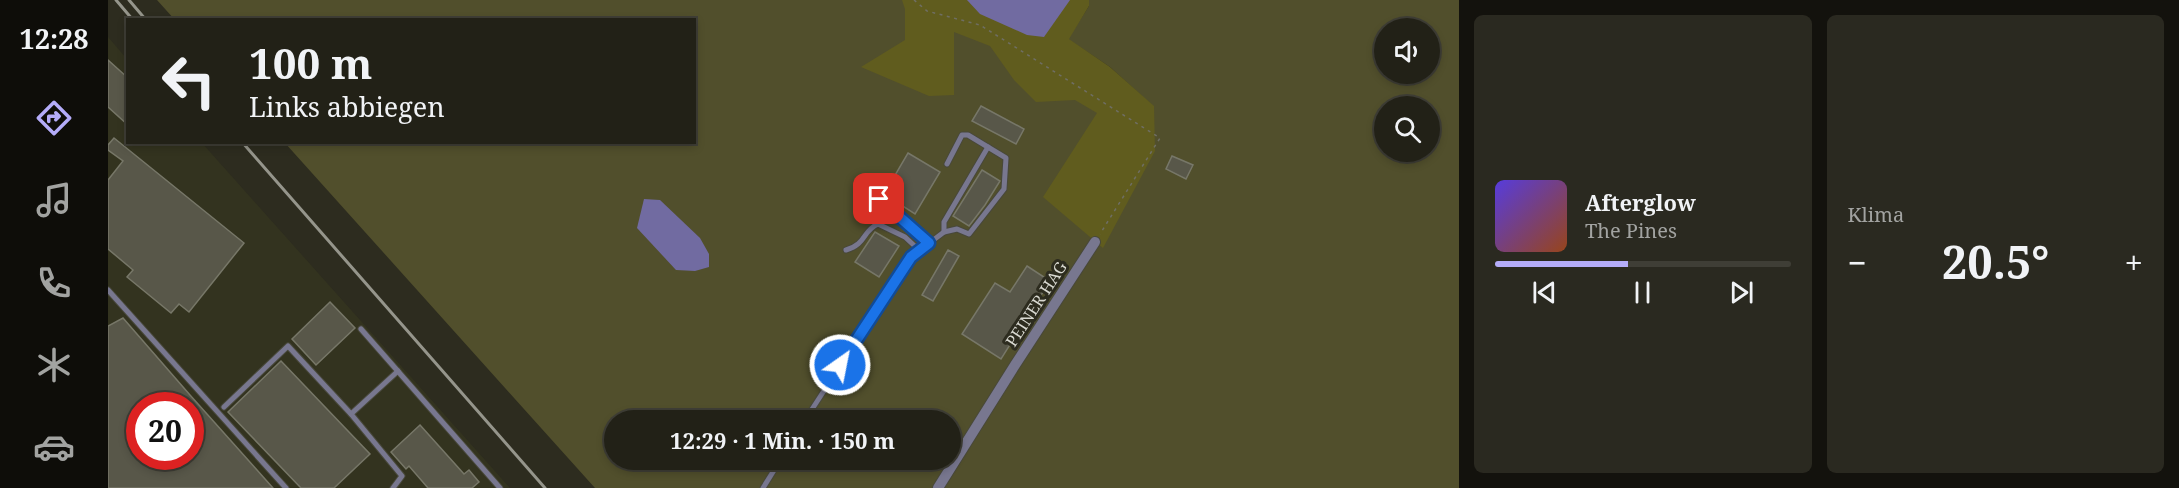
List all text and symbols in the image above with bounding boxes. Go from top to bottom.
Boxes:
map controls [1374,18,1440,162]
button: sound [1374,18,1440,84]
text: 12:28 [19,20,89,57]
text: 100 m [249,34,373,91]
icon: left [150,42,228,120]
text: Links abbiegen [249,88,445,125]
button: search [1374,96,1440,162]
icon: directions [33,97,75,139]
pin [853,173,904,224]
icon: music [33,179,75,221]
icon: arrive [862,182,895,215]
text: Afterglow [1585,187,1696,217]
text: Klima [1848,201,1904,228]
text: The Pines [1585,217,1677,244]
text: 20.5° [1942,231,2049,292]
text: − [1848,240,1867,285]
text: + [2125,240,2143,285]
street label: PEINER HAG [1000,257,1072,351]
icon: phone [33,262,75,304]
icon: previous [1528,276,1561,309]
icon: pause [1626,276,1659,309]
icon: next [1725,276,1758,309]
position arrow [808,333,872,397]
icon: climate [33,344,75,386]
speed limit sign: 20 [126,392,204,470]
text: 12:29 · 1 Min. · 150 m [670,425,895,455]
icon: car [33,426,75,468]

